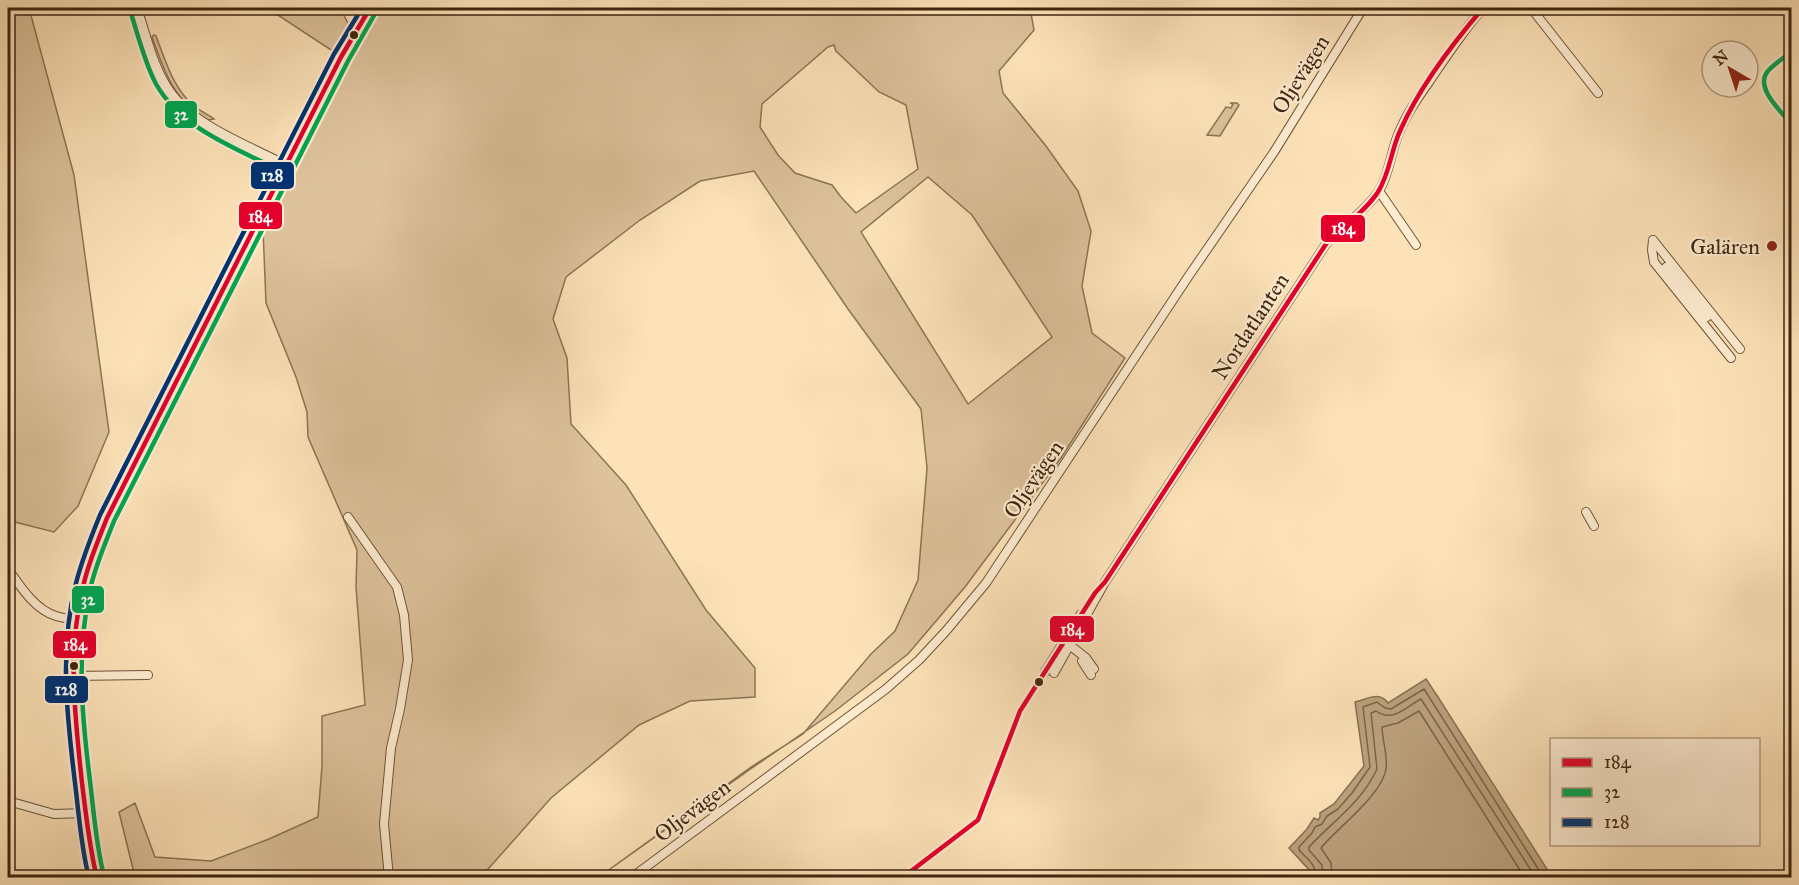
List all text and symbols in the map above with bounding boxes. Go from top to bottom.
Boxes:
unlabelled marker [348,29,360,41]
street label: Oljevägen [1266,30,1335,119]
north arrow [1700,39,1760,99]
text: N [1710,46,1732,69]
line badge: 32 [164,100,198,129]
text: 32 [174,105,189,125]
line badge: 128 [250,161,295,190]
text: 128 [261,166,283,185]
line badge: 184 [238,201,283,230]
text: 184 [248,207,273,227]
line badge: 184 [1320,214,1366,243]
text: 184 [1331,219,1356,239]
place label: Galären [1690,233,1760,260]
marker: Galären [1765,239,1779,253]
street label: Nordatlanten [1206,268,1295,385]
street label: Oljevägen [998,435,1069,523]
line badge: 32 [71,585,105,614]
text: 32 [81,590,96,610]
line badge: 184 [1049,615,1095,643]
text: 184 [1060,620,1085,640]
line badge: 184 [52,630,97,659]
text: 184 [63,635,88,655]
unlabelled marker [68,660,80,672]
line badge: 128 [44,675,89,704]
unlabelled marker [1033,676,1045,688]
text: 128 [55,680,77,699]
legend [1550,738,1760,846]
text: 184 [1604,751,1632,773]
street label: Oljevägen [649,773,736,848]
text: 32 [1604,781,1620,803]
text: 128 [1604,811,1630,833]

